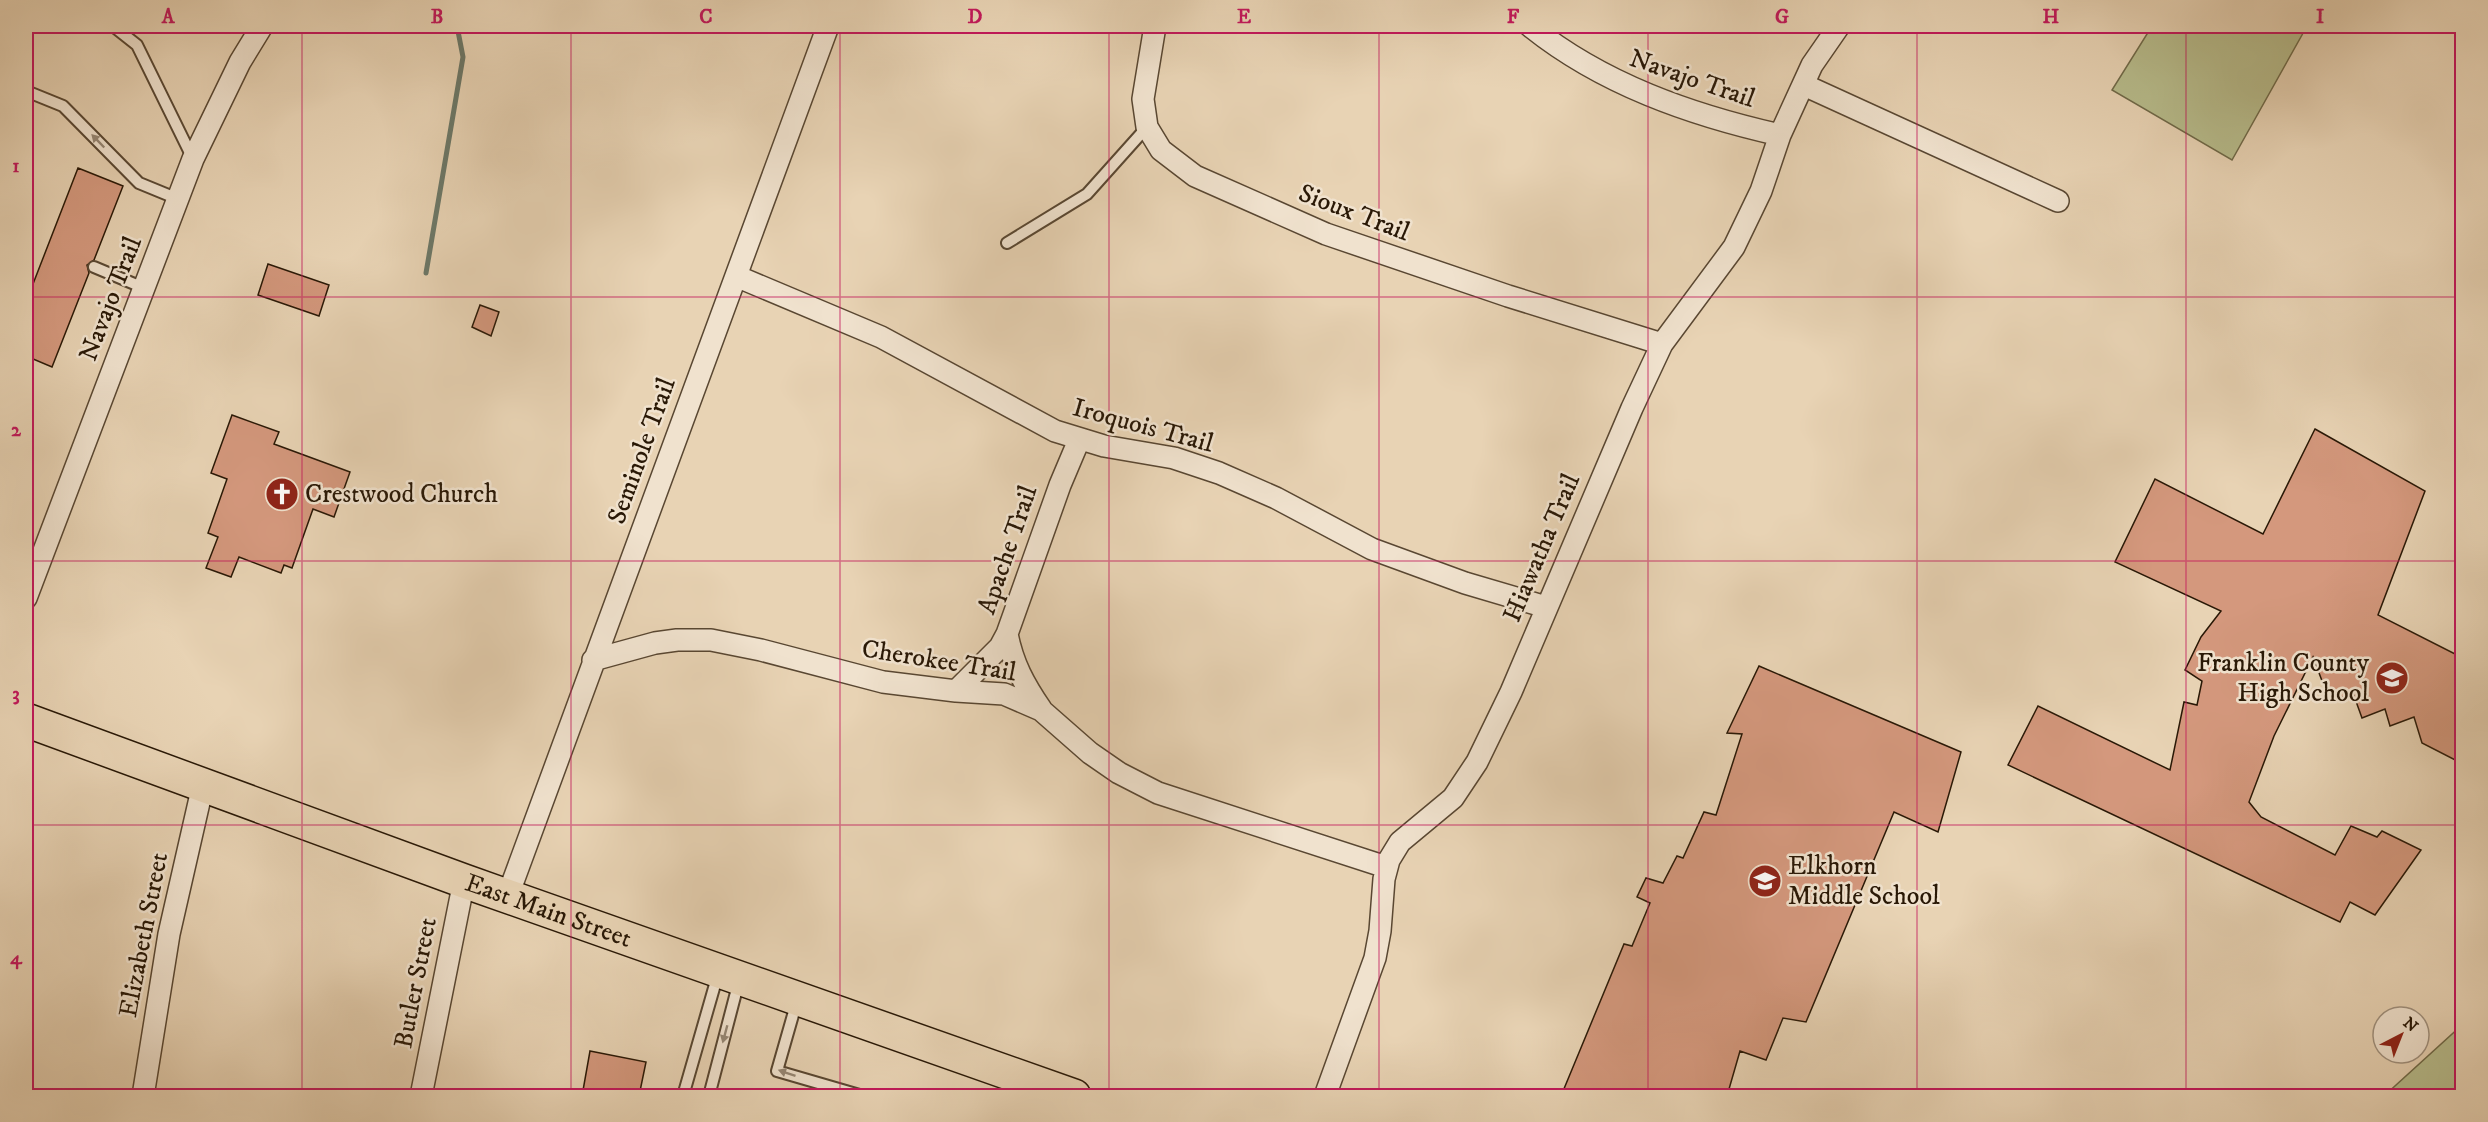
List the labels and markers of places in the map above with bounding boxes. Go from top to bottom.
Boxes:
church icon: Crestwood Church [264,476,300,512]
place label: Crestwood Church [305,478,498,511]
place label: Franklin County High School [2197,647,2370,710]
school or university icon: Franklin County High School [2374,660,2410,696]
place label: Elkhorn Middle School [1788,850,1940,913]
school or university icon: Elkhorn Middle School [1747,863,1783,899]

